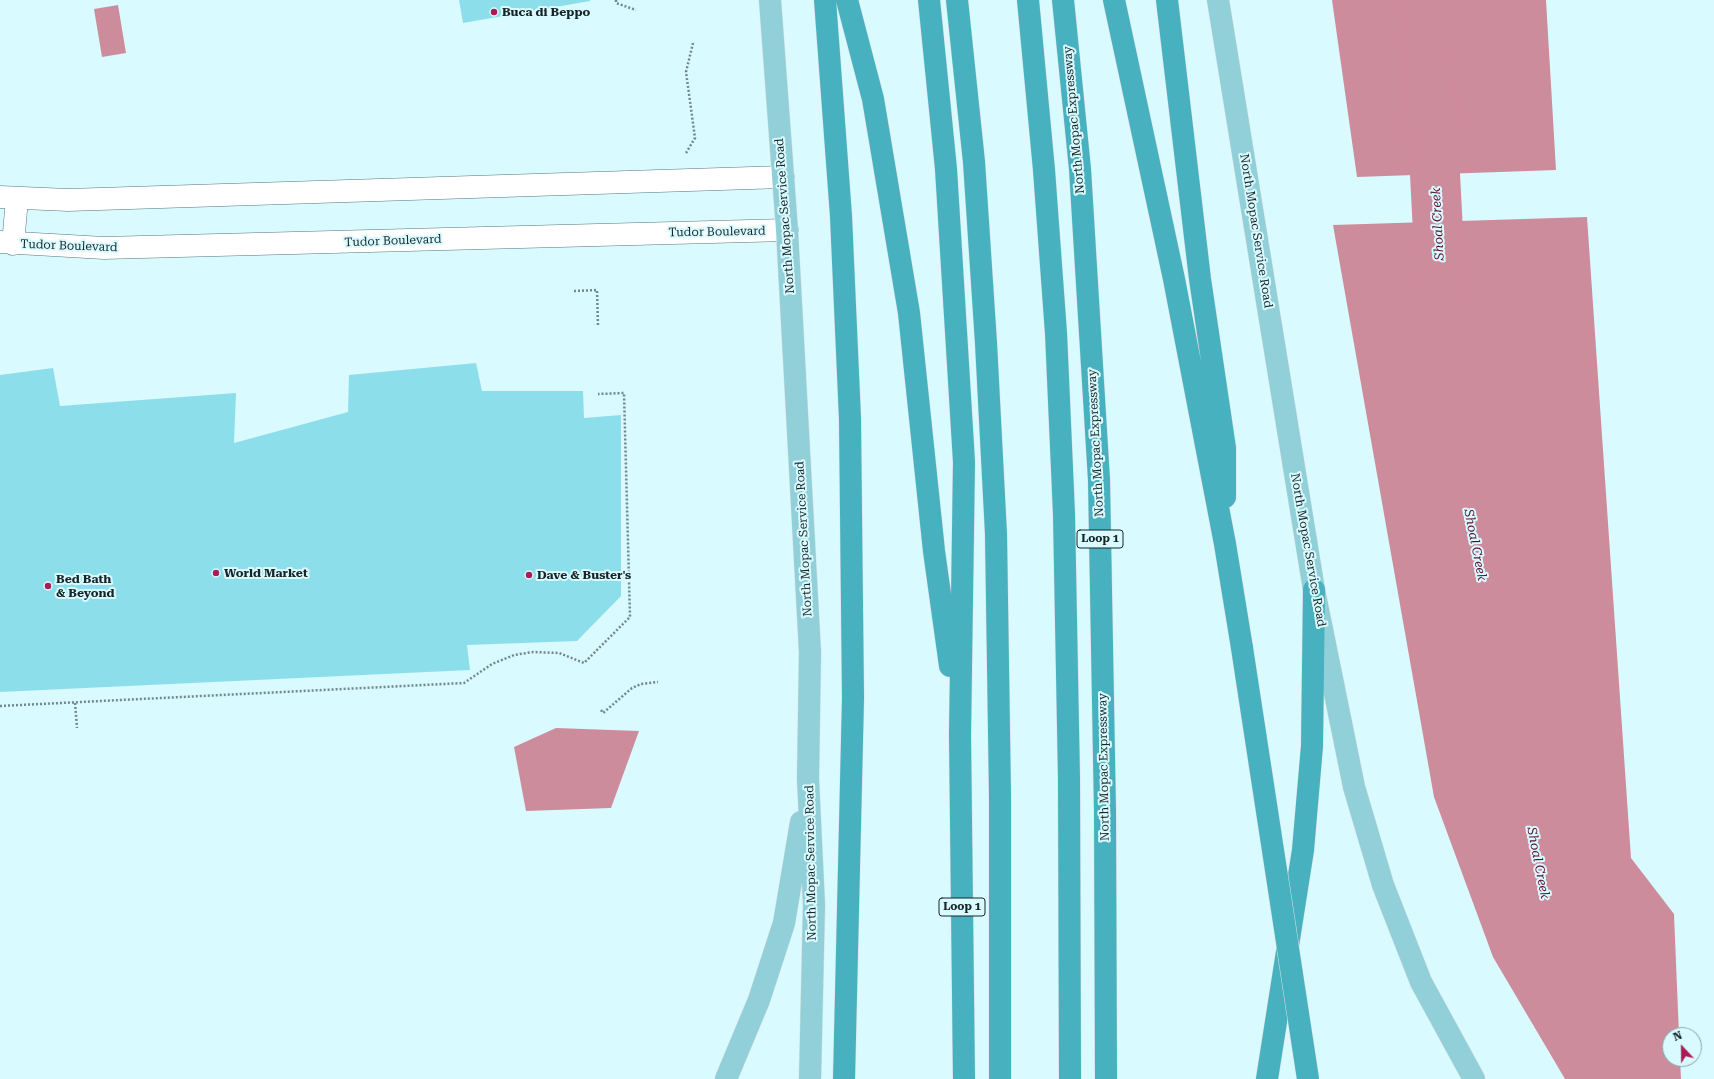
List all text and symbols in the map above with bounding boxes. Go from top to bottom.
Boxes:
place label: Buca di Beppo [502,5,590,19]
marker: Buca di Beppo [489,7,499,17]
street label: North Mopac Expressway [1060,46,1088,194]
street label: North Mopac Service Road [772,138,798,294]
street label: North Mopac Service Road [1237,153,1275,309]
water label: Shoal Creek [1428,187,1448,261]
street label: Tudor Boulevard [668,224,766,240]
street label: Tudor Boulevard [344,232,442,250]
street label: Tudor Boulevard [20,237,118,255]
street label: North Mopac Expressway [1085,369,1107,517]
street label: North Mopac Service Road [793,461,815,617]
street label: North Mopac Service Road [1287,472,1329,628]
water label: Shoal Creek [1460,508,1490,582]
road number: Loop 1 [1077,530,1123,548]
place label: World Market [224,566,308,580]
marker: World Market [211,568,221,578]
place label: Dave & Buster's [537,568,631,582]
marker: Dave & Buster's [524,570,534,580]
place label: Bed Bath & Beyond [56,572,115,600]
marker: Bed Bath & Beyond [43,581,53,591]
street label: North Mopac Expressway [1096,693,1112,841]
street label: North Mopac Service Road [802,785,820,941]
water label: Shoal Creek [1523,826,1553,900]
road number: Loop 1 [939,898,985,916]
north arrow [1662,1027,1702,1067]
text: N [1671,1029,1684,1044]

